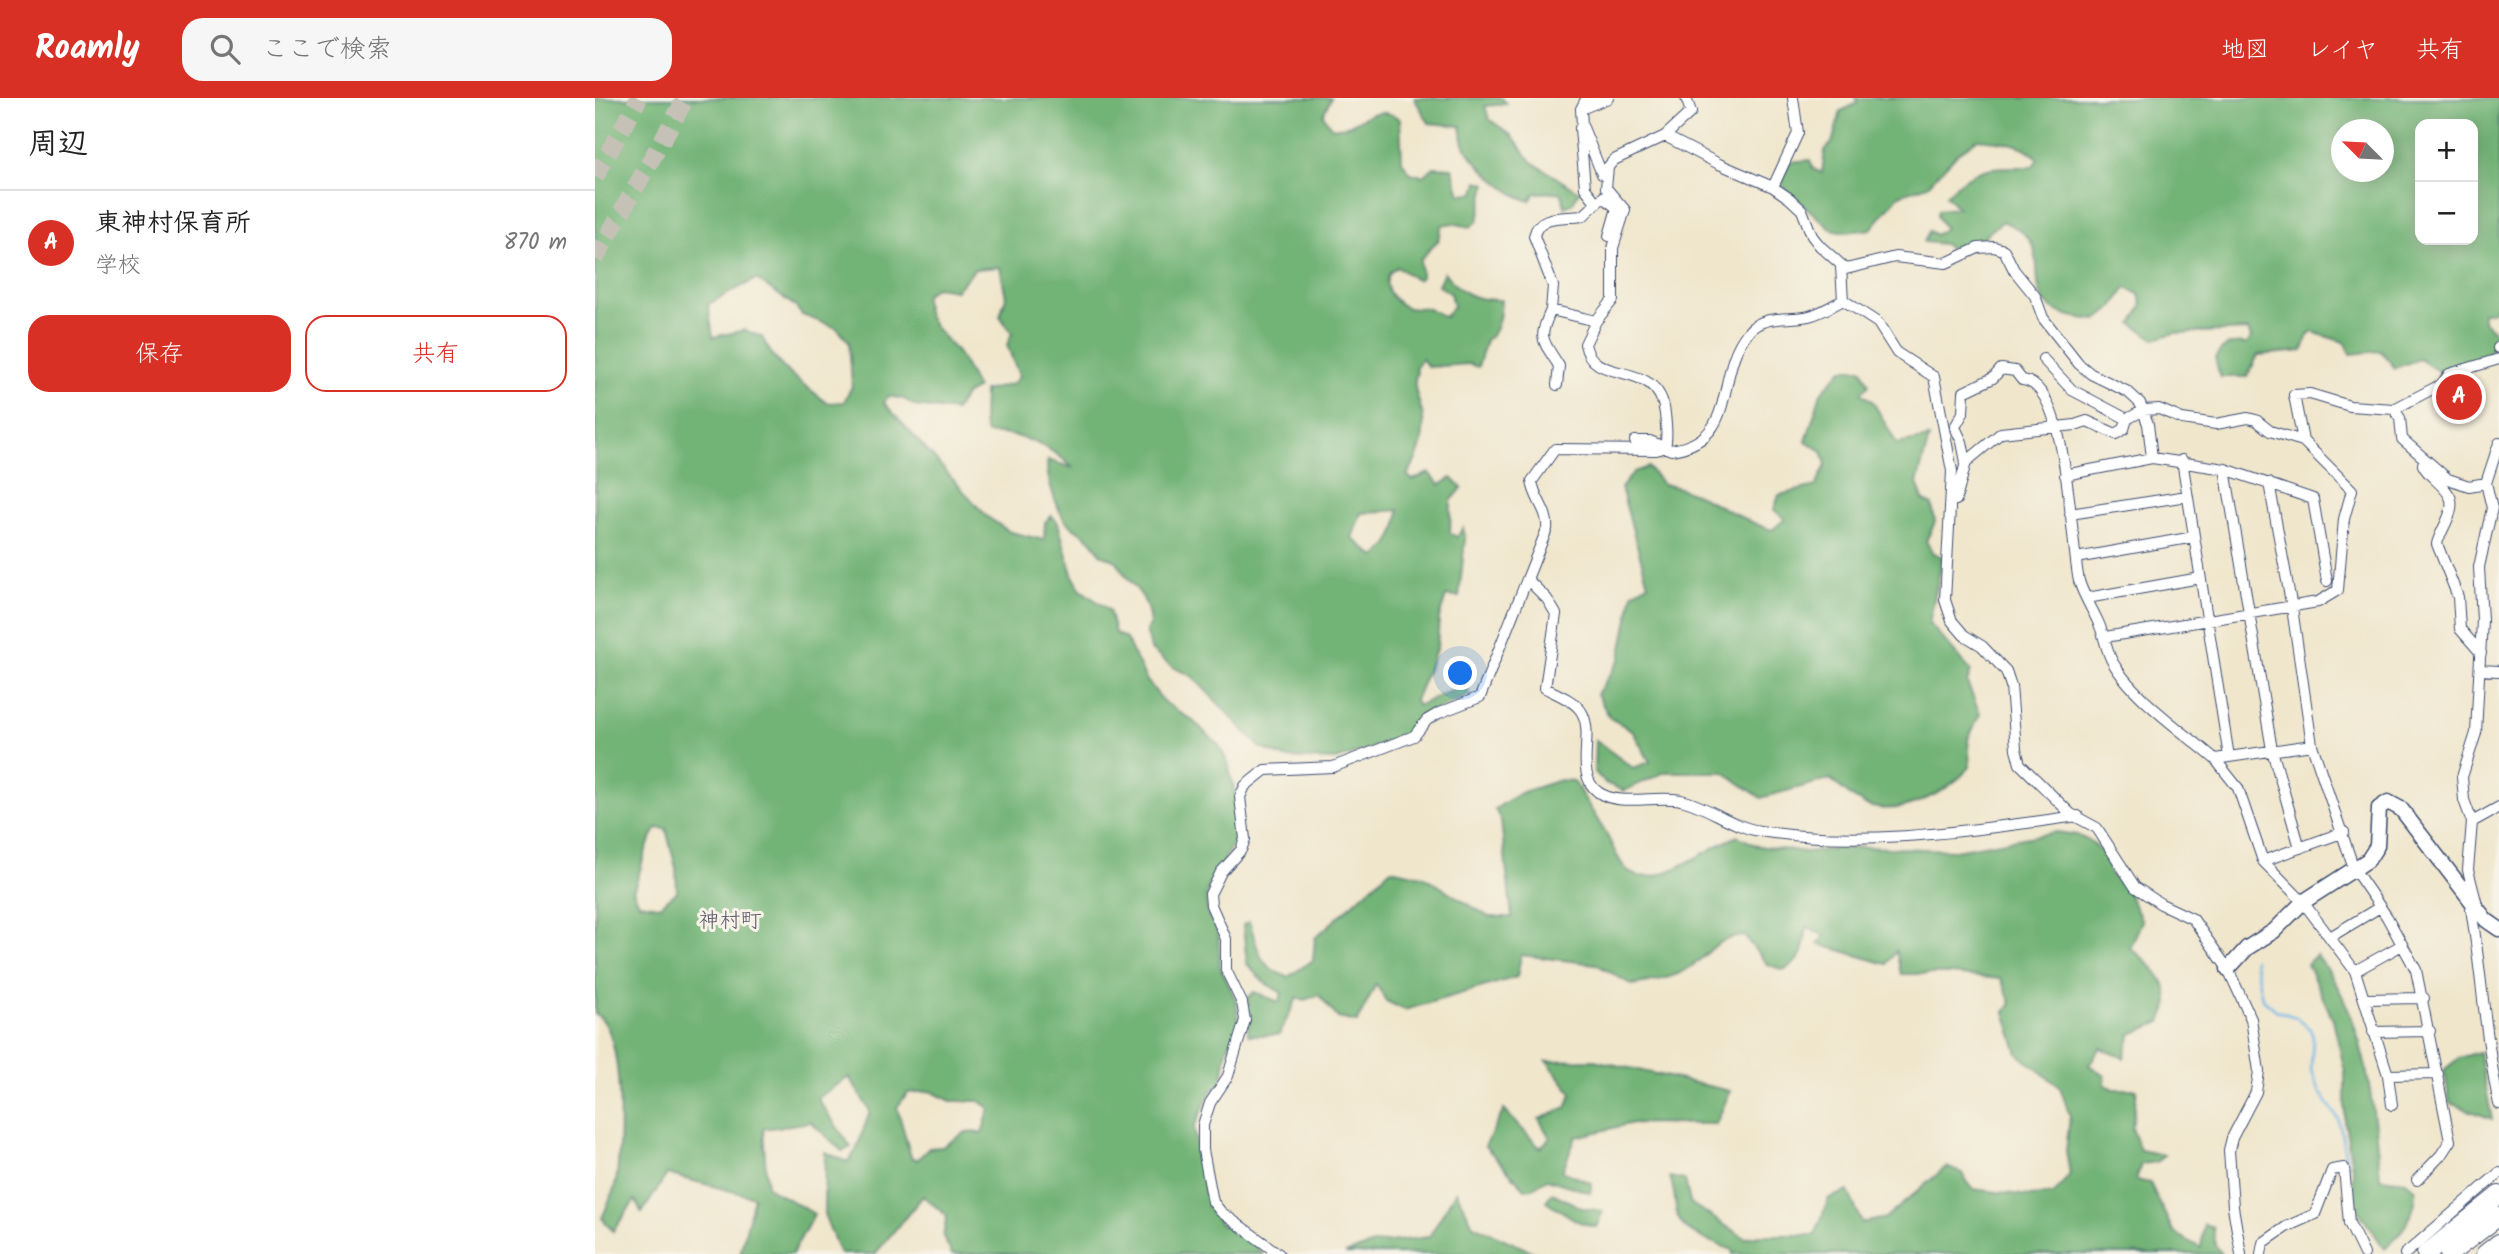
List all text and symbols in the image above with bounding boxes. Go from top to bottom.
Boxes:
search box [182,18,672,81]
text: Roamly [35,23,140,76]
text: ここで検索 [262,29,392,71]
icon: search [206,30,244,68]
text: 地図 [2221,31,2269,70]
text: レイヤ [2307,31,2378,70]
text: 共有 [2416,31,2464,70]
north arrow [2331,119,2394,182]
map controls [2415,119,2478,245]
button: + [2415,119,2478,182]
text: 周辺 [28,121,88,169]
button: − [2415,182,2478,245]
text: 東神村保育所 [95,203,251,245]
text: A [44,225,58,261]
text: 870 m [504,225,567,261]
text: 学校 [95,248,141,284]
button: 保存 [28,315,291,392]
button: 共有 [305,315,567,392]
pin: A [2436,371,2482,423]
your location [1443,656,1477,690]
district label: 神村町 [699,905,762,938]

